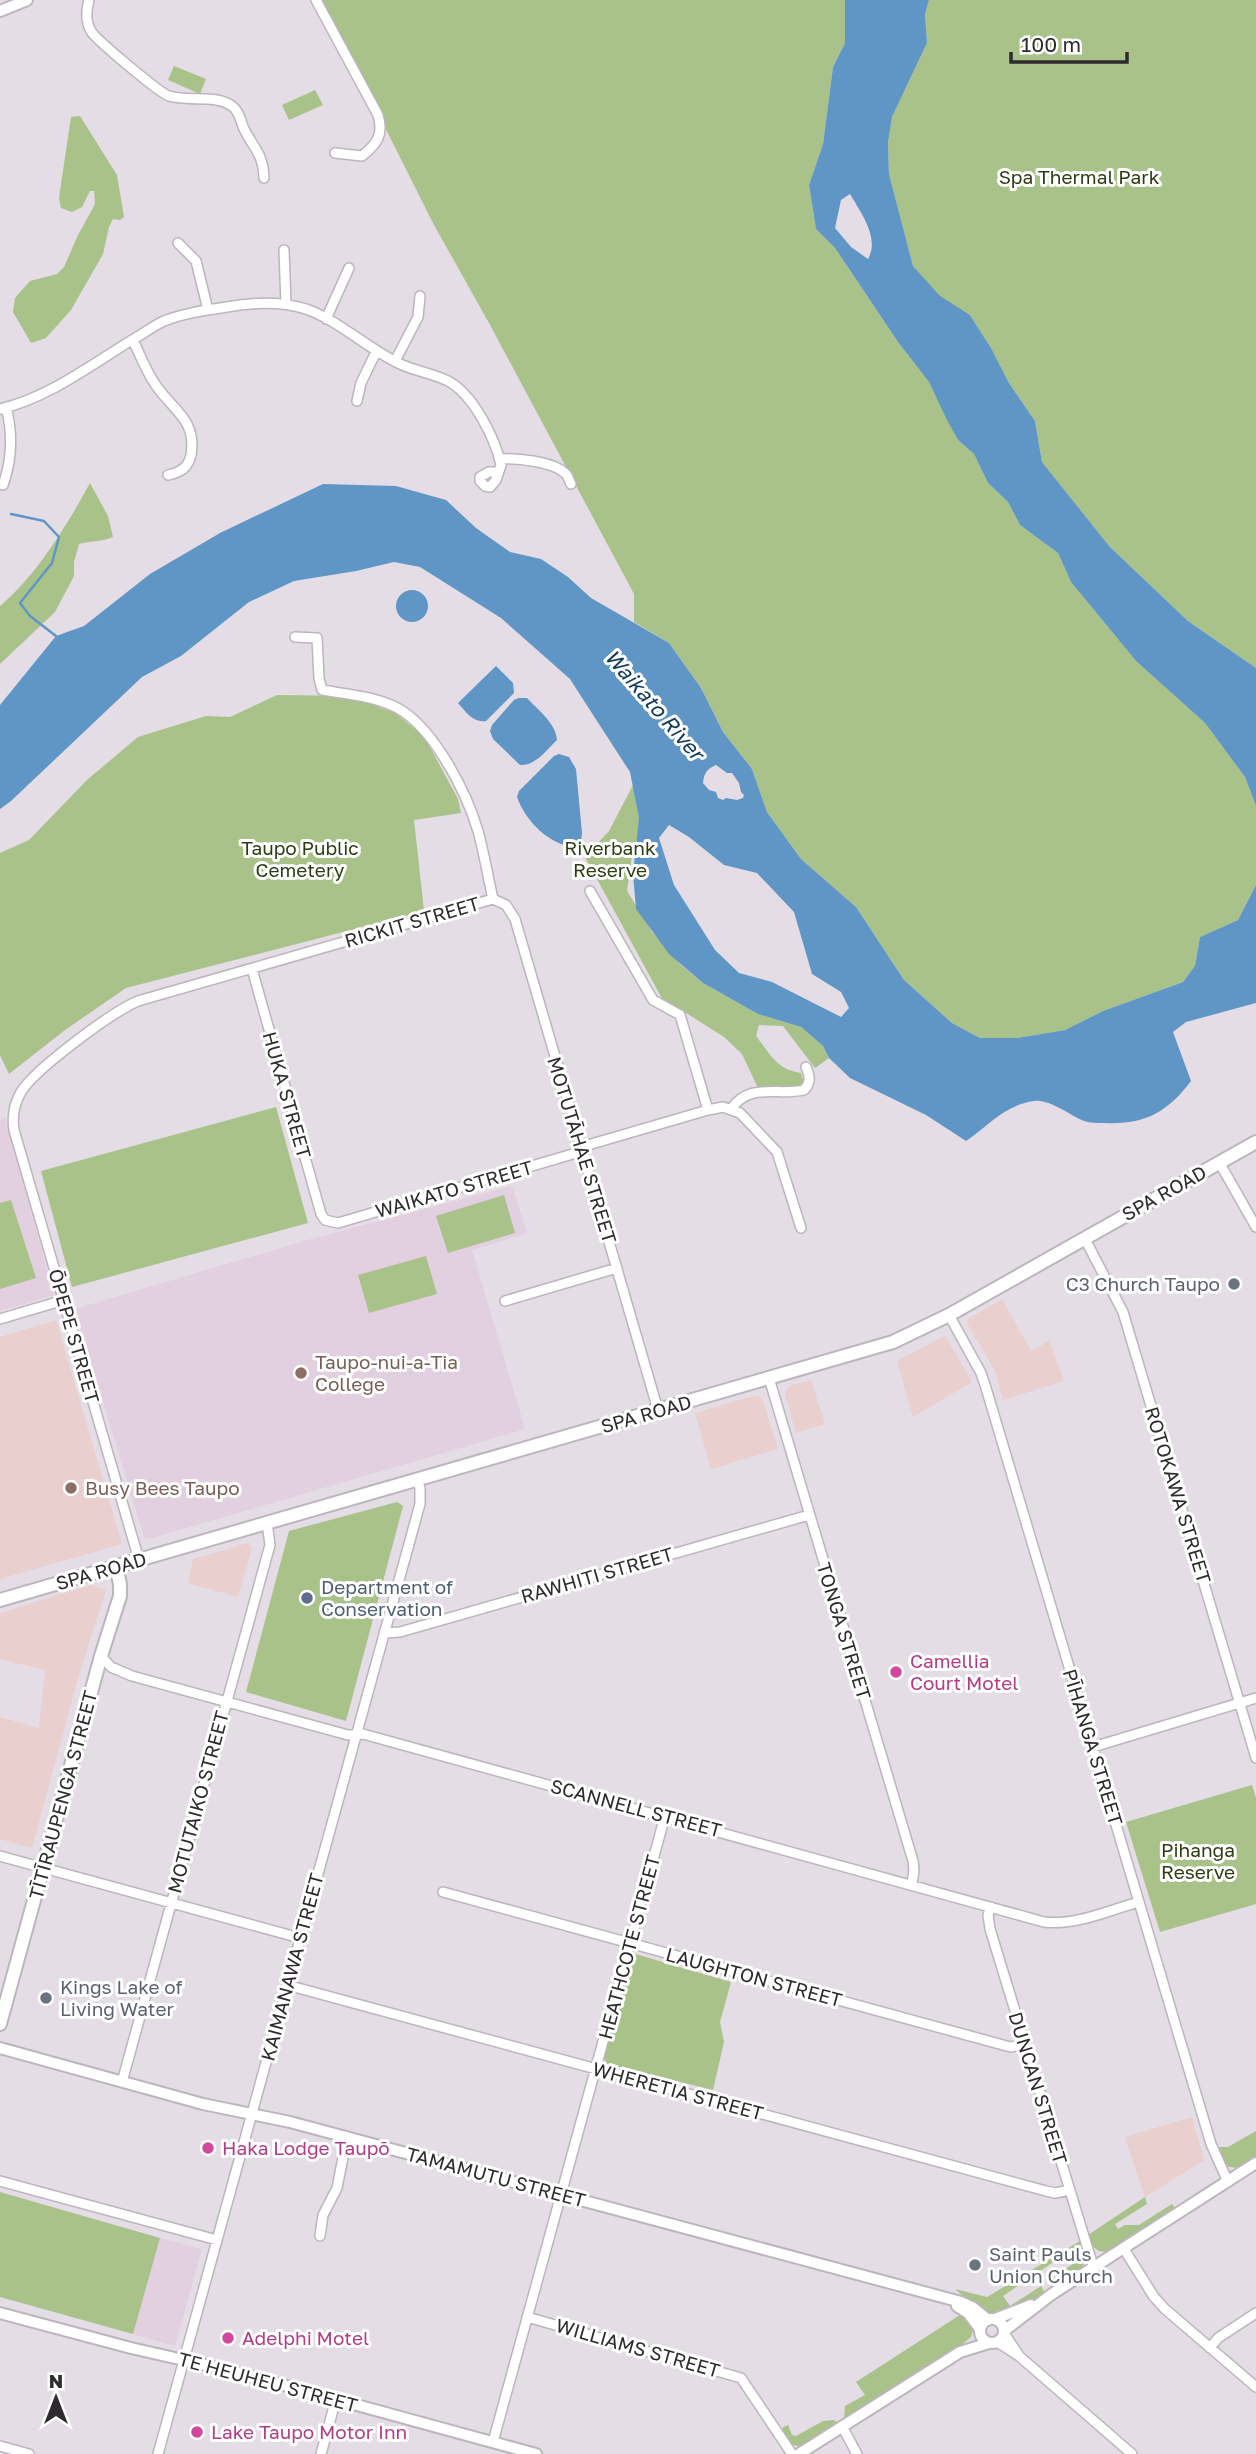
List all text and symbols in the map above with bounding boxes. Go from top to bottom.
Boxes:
scale bar [1011,21,1126,65]
text: 100 m [1021,31,1081,57]
park label: Spa Thermal Park [999,165,1160,188]
water label: Waikato River [600,644,712,767]
park label: Taupo Public Cemetery [241,836,359,881]
park label: Riverbank Reserve [564,836,656,881]
street label: RICKIT STREET [342,891,482,952]
street label: HUKA STREET [258,1029,317,1161]
street label: MOTUTĀHAE STREET [543,1054,622,1246]
street label: WAIKATO STREET [373,1155,535,1222]
street label: SPA ROAD [1117,1160,1210,1225]
street label: ŌPEPE STREET [44,1266,105,1406]
place label: C3 Church Taupo [1066,1272,1220,1295]
marker: C3 Church Taupo [1226,1276,1242,1292]
place label: Taupo-nui-a-Tia College [315,1350,458,1395]
marker: Taupo-nui-a-Tia College [293,1365,309,1381]
street label: SPA ROAD [598,1390,694,1437]
street label: ROTOKAWA STREET [1141,1404,1216,1586]
place label: Busy Bees Taupo [85,1476,240,1499]
marker: Busy Bees Taupo [63,1480,79,1496]
street label: RAWHITI STREET [518,1542,676,1607]
street label: SPA ROAD [53,1547,149,1594]
street label: TONGA STREET [813,1559,876,1702]
place label: Department of Conservation [321,1575,453,1620]
marker: Department of Conservation [299,1590,315,1606]
place label: Camellia Court Motel [910,1649,1018,1694]
marker: Camellia Court Motel [888,1664,904,1680]
street label: PĪHANGA STREET [1059,1666,1128,1828]
street label: TĪTĪRAUPENGA STREET [24,1688,102,1902]
street label: MOTUTAIKO STREET [162,1708,233,1896]
street label: SCANNELL STREET [548,1774,724,1841]
park label: Pihanga Reserve [1161,1838,1235,1883]
street label: HEATHCOTE STREET [593,1852,664,2042]
street label: KAIMANAWA STREET [255,1870,328,2063]
street label: LAUGHTON STREET [663,1942,845,2011]
place label: Kings Lake of Living Water [60,1975,182,2020]
marker: Kings Lake of Living Water [38,1990,54,2006]
street label: DUNCAN STREET [1004,2009,1073,2167]
street label: WHERETIA STREET [590,2057,766,2124]
place label: Haka Lodge Taupō [222,2136,390,2159]
marker: Haka Lodge Taupō [200,2140,216,2156]
street label: TAMAMUTU STREET [404,2142,588,2212]
place label: Saint Pauls Union Church [989,2242,1113,2287]
marker: Saint Pauls Union Church [967,2257,983,2273]
street label: WILLIAMS STREET [553,2313,723,2382]
place label: Adelphi Motel [242,2326,369,2349]
marker: Adelphi Motel [220,2330,236,2346]
street label: TE HEUHEU STREET [176,2347,360,2417]
north arrow [21,2363,91,2433]
text: N [49,2369,63,2392]
place label: Lake Taupo Motor Inn [211,2420,407,2443]
marker: Lake Taupo Motor Inn [189,2424,205,2440]

